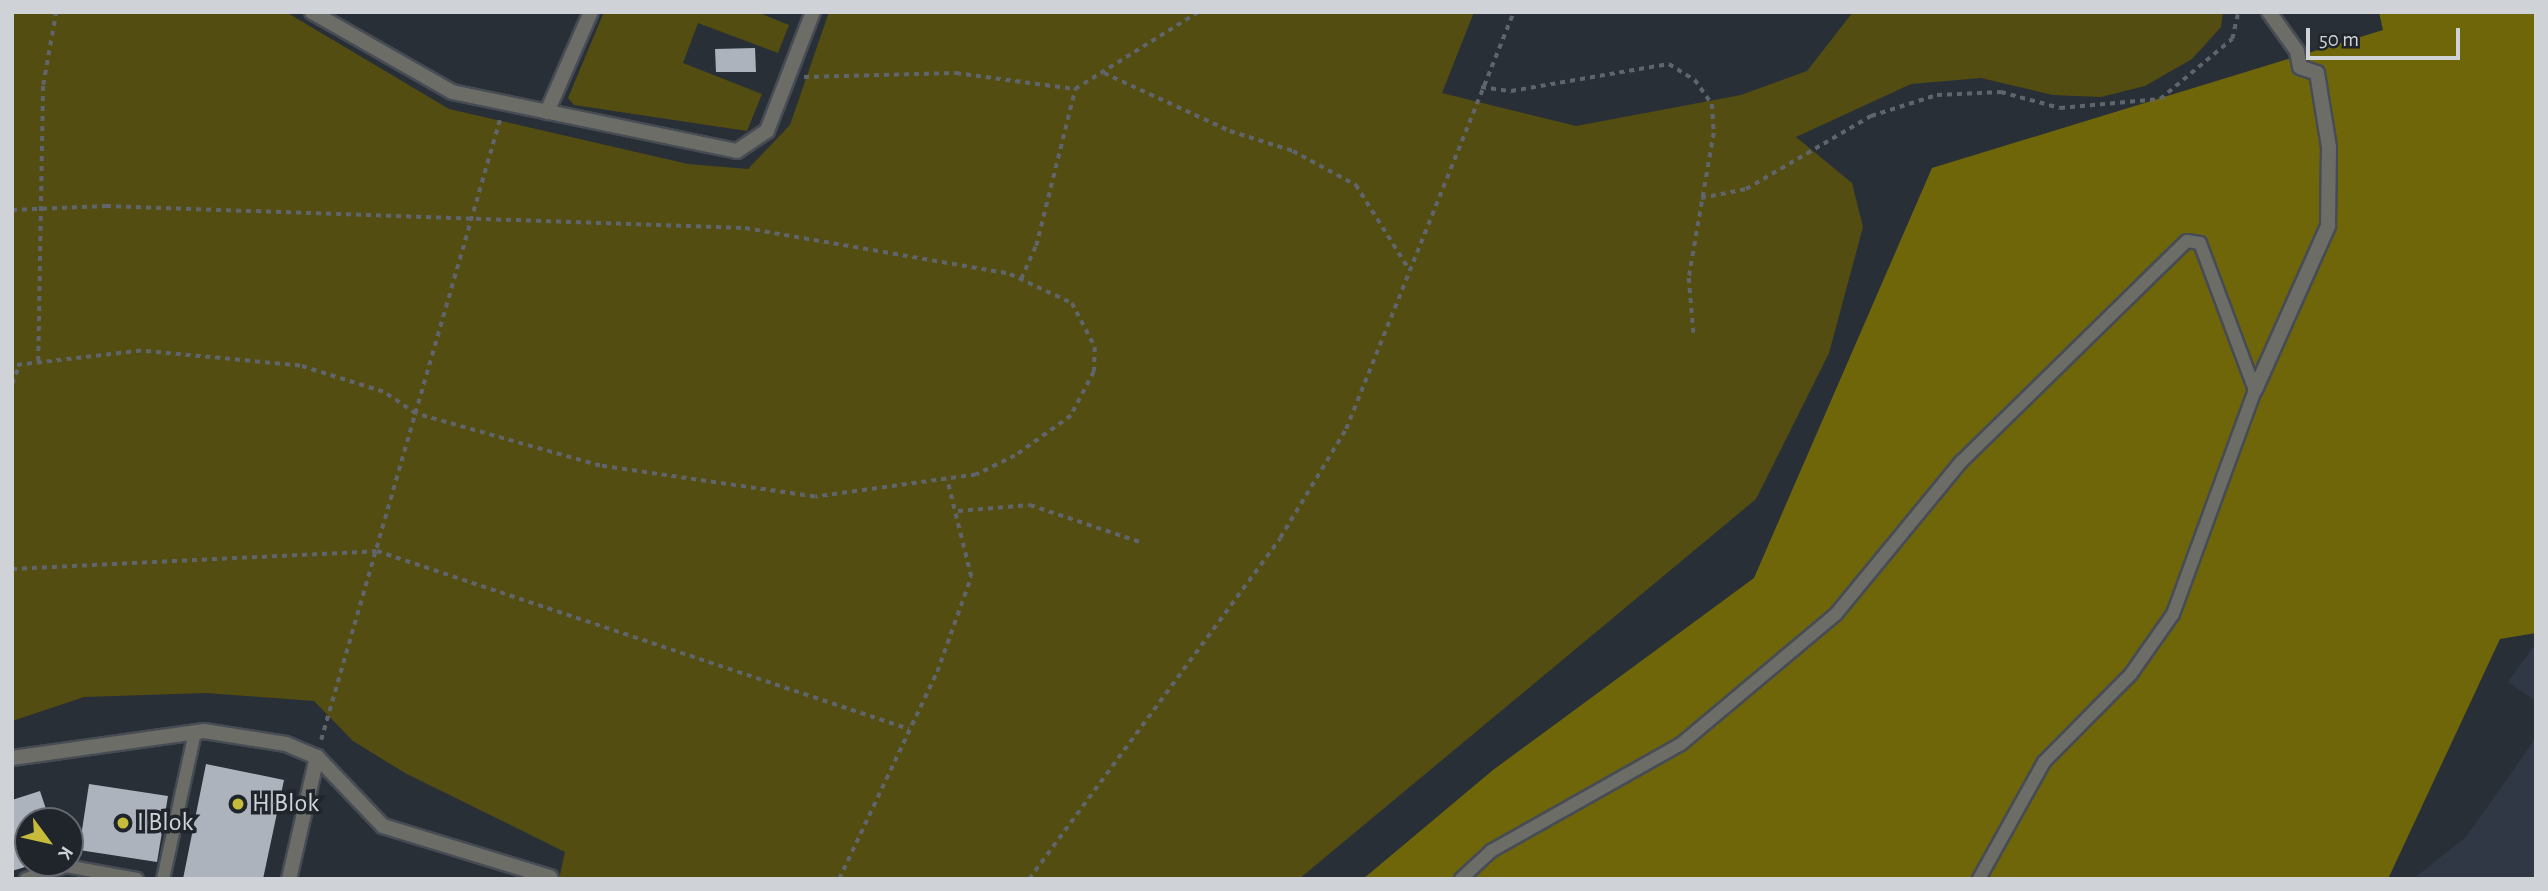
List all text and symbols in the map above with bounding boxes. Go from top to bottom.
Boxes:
scale bar [2310,14,2464,58]
text: 50 m [2319,29,2359,50]
place label: H Blok [252,788,319,820]
marker: H Blok [230,796,246,812]
north arrow [14,807,84,877]
place label: I Blok [137,807,193,839]
marker: I Blok [115,815,131,831]
text: K [54,843,76,862]

